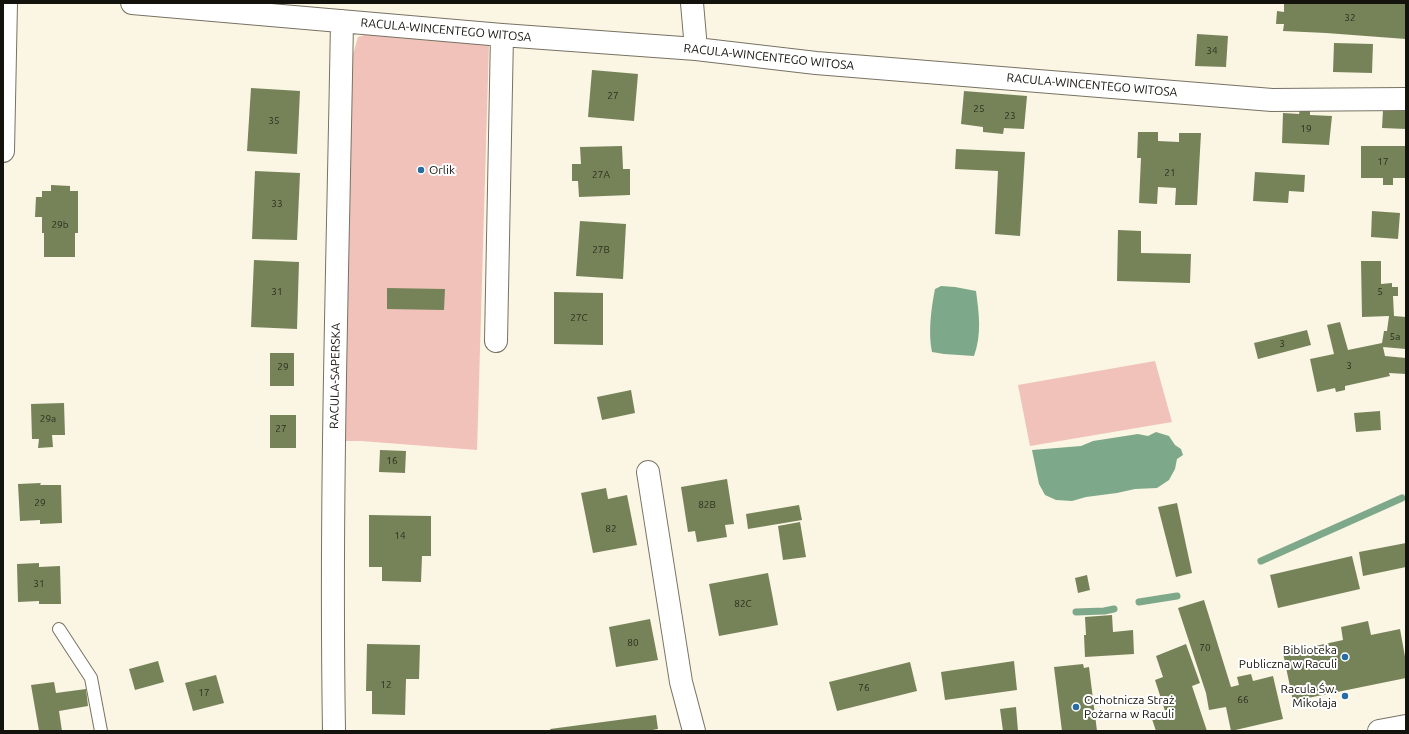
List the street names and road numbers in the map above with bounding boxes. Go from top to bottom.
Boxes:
street label: RACULA-WINCENTEGO WITOSA [360,15,532,45]
street label: RACULA-WINCENTEGO WITOSA [683,41,855,73]
street label: RACULA-WINCENTEGO WITOSA [1006,70,1178,100]
street label: RACULA-SAPERSKA [327,323,343,429]

